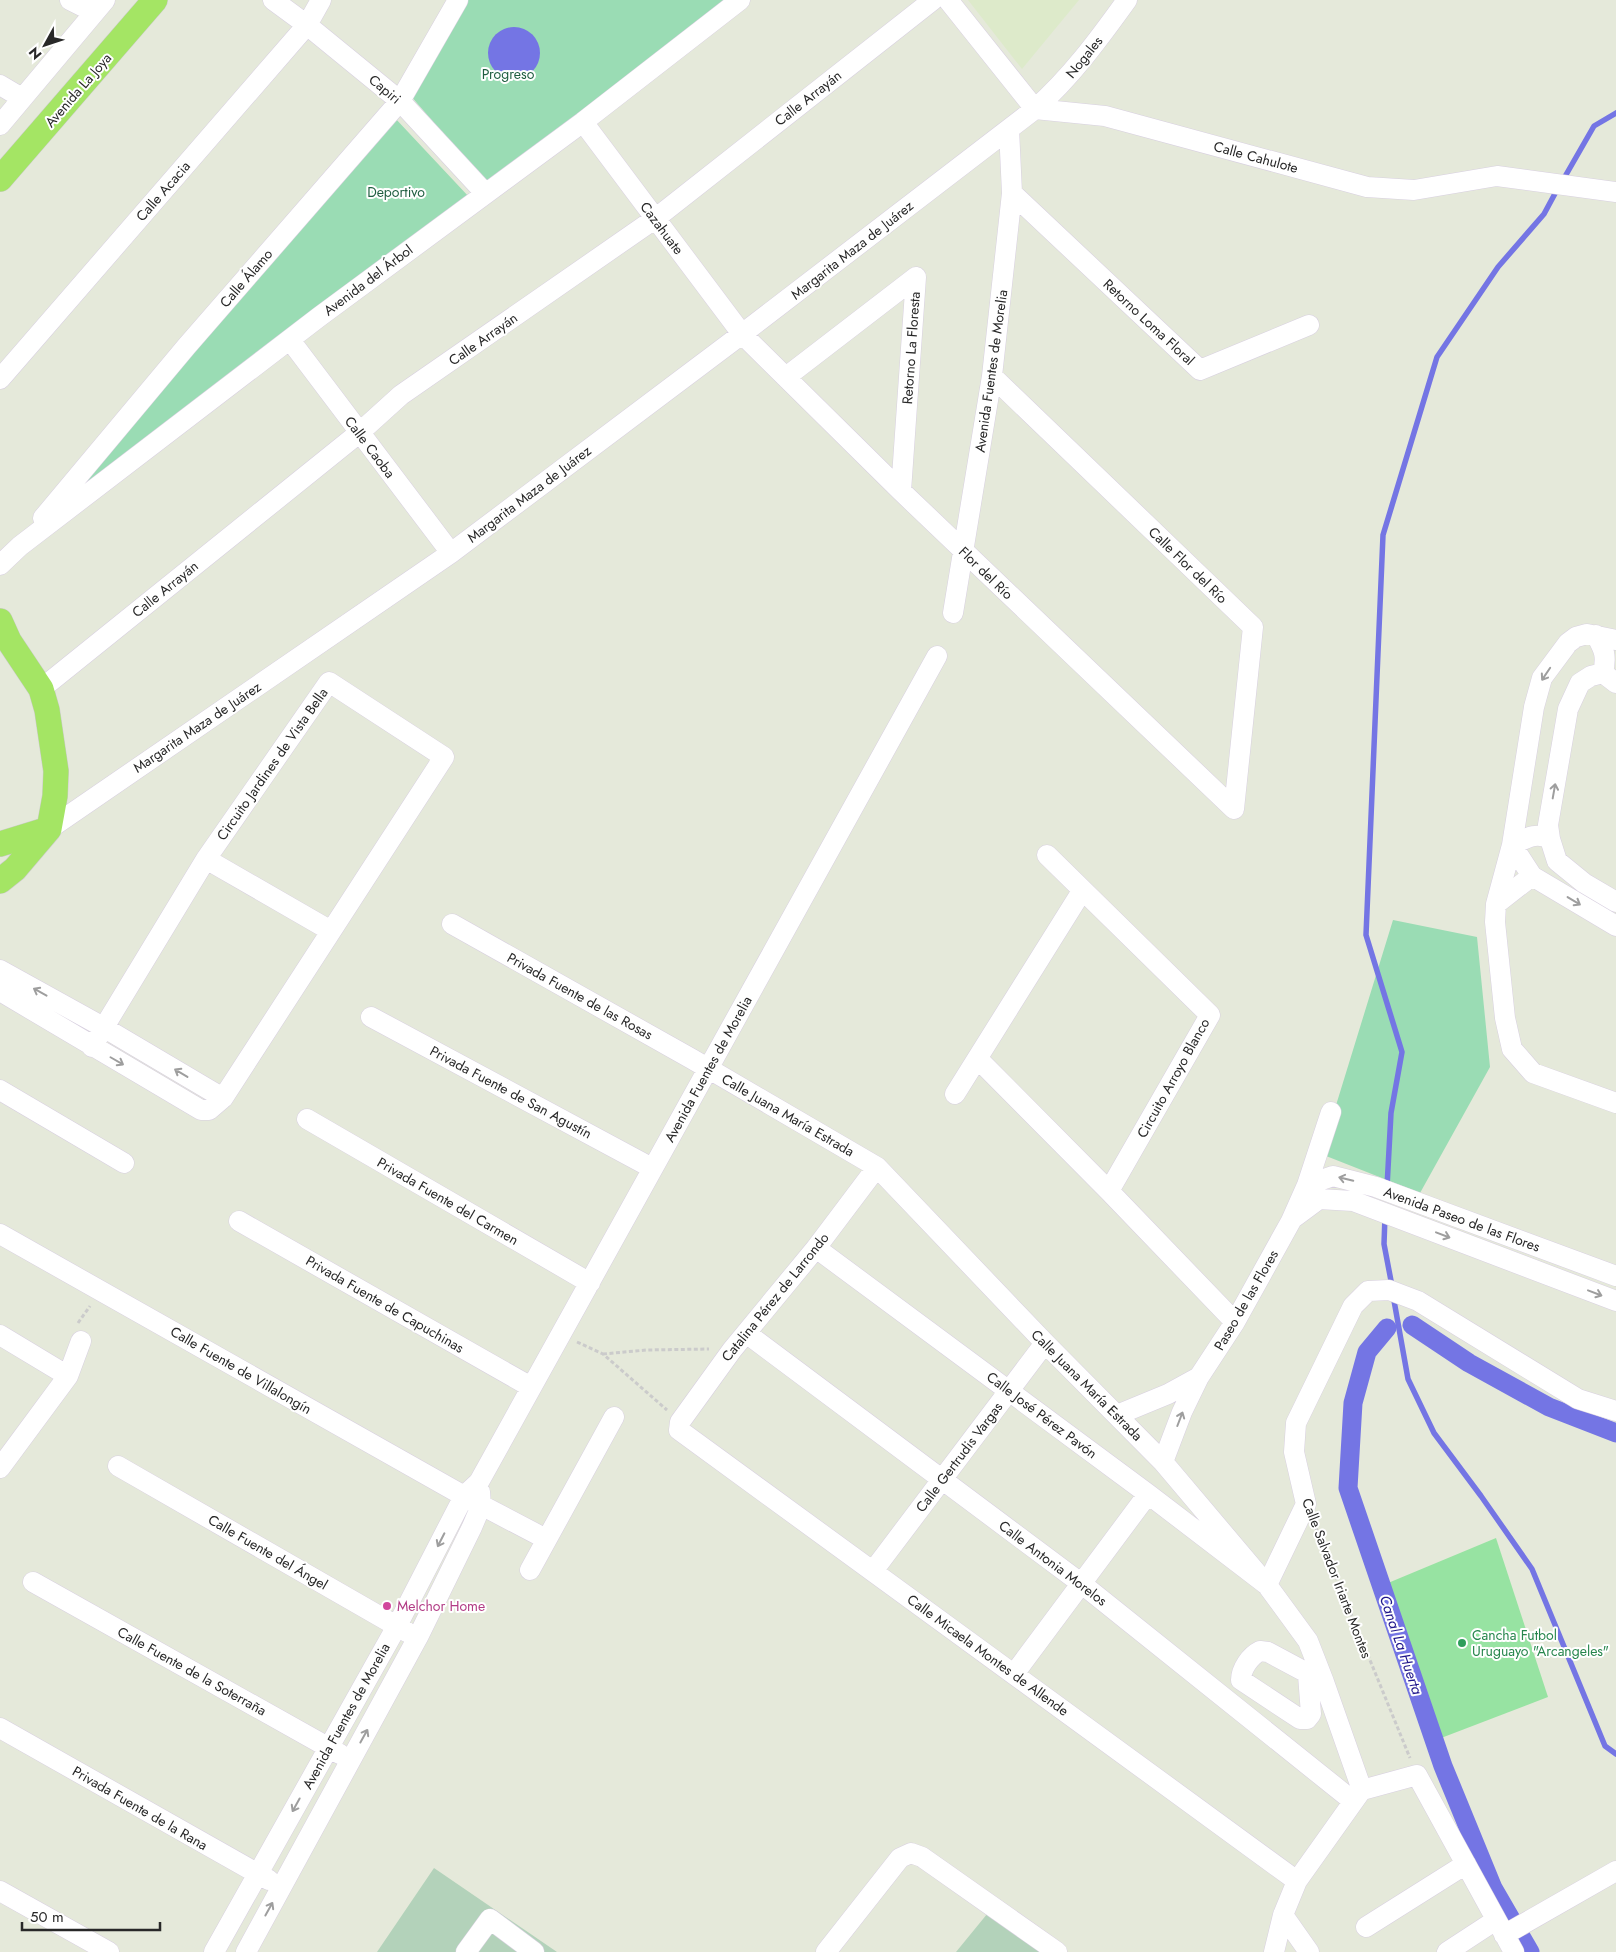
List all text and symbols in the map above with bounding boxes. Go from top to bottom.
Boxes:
north arrow [20,20,70,70]
street label: Nogales [1061,31,1108,82]
text: N [24,43,46,64]
street label: Avenida La Joya [40,49,116,131]
park label: Progreso [482,64,535,84]
street label: Calle Arrayán [770,65,846,131]
street label: Capiri [365,70,405,108]
street label: Calle Cahulote [1212,136,1300,178]
street label: Calle Acacia [131,157,195,225]
park label: Deportivo [367,182,425,202]
street label: Margarita Maza de Juárez [787,195,918,304]
street label: Cazahuate [636,197,688,259]
street label: Avenida del Árbol [319,240,417,320]
street label: Calle Álamo [215,244,277,312]
street label: Retorno Loma Floral [1099,274,1199,370]
street label: Avenida Fuentes de Morelia [970,288,1012,454]
street label: Retorno La Floresta [897,291,925,405]
street label: Calle Arrayán [445,308,521,370]
street label: Calle Caoba [340,412,400,482]
street label: Margarita Maza de Juárez [463,440,596,547]
street label: Calle Flor del Río [1144,522,1232,608]
street label: Flor del Río [954,542,1018,604]
street label: Calle Arrayán [128,556,202,622]
one-way arrow [1540,667,1551,681]
street label: Margarita Maza de Juárez [129,676,265,777]
street label: Circuito Jardines de Vista Bella [212,684,332,844]
one-way arrow [1549,783,1559,799]
one-way arrow [1566,897,1580,907]
street label: Privada Fuente de las Rosas [504,948,657,1045]
one-way arrow [34,987,48,997]
street label: Avenida Fuentes de Morelia [659,992,757,1146]
street label: Circuito Arroyo Blanco [1132,1014,1214,1141]
street label: Privada Fuente de San Agustín [426,1041,596,1143]
one-way arrow [109,1057,124,1067]
one-way arrow [174,1068,189,1078]
street label: Calle Juana María Estrada [718,1069,858,1161]
street label: Privada Fuente del Carmen [374,1152,522,1250]
one-way arrow [1338,1174,1354,1184]
street label: Avenida Paseo de las Flores [1381,1181,1543,1257]
street label: Catalina Pérez de Larrondo [717,1228,834,1366]
one-way arrow [1435,1231,1450,1240]
street label: Paseo de las Flores [1209,1246,1283,1354]
street label: Privada Fuente de Capuchinas [302,1250,468,1358]
one-way arrow [1587,1289,1602,1298]
street label: Calle Fuente de Villalongín [167,1321,315,1419]
street label: Calle Juana María Estrada [1027,1325,1147,1445]
street label: Calle José Pérez Pavón [983,1367,1101,1463]
street label: Calle Gertrudis Vargas [911,1397,1007,1516]
one-way arrow [1176,1412,1185,1427]
street label: Calle Salvador Iriarte Montes [1297,1495,1377,1661]
street label: Calle Fuente del Ángel [204,1510,332,1594]
street label: Calle Antonia Morelos [995,1516,1112,1611]
one-way arrow [436,1532,445,1547]
street label: Calle Micaela Montes de Allende [903,1589,1073,1721]
water label: Canal La Huerta [1374,1592,1429,1698]
place label: Melchor Home [397,1596,485,1616]
marker: Melchor Home [381,1600,393,1612]
street label: Calle Fuente de la Soterraña [114,1622,270,1720]
place label: Cancha Futbol Uruguayo "Arcangeles" [1472,1625,1609,1661]
marker: Cancha Futbol Uruguayo "Arcangeles" [1456,1637,1468,1649]
street label: Avenida Fuentes de Morelia [297,1639,395,1793]
one-way arrow [360,1729,369,1744]
street label: Privada Fuente de la Rana [69,1761,211,1855]
one-way arrow [291,1798,301,1812]
scale bar [22,1900,160,1932]
one-way arrow [265,1903,275,1917]
text: 50 m [30,1906,64,1928]

